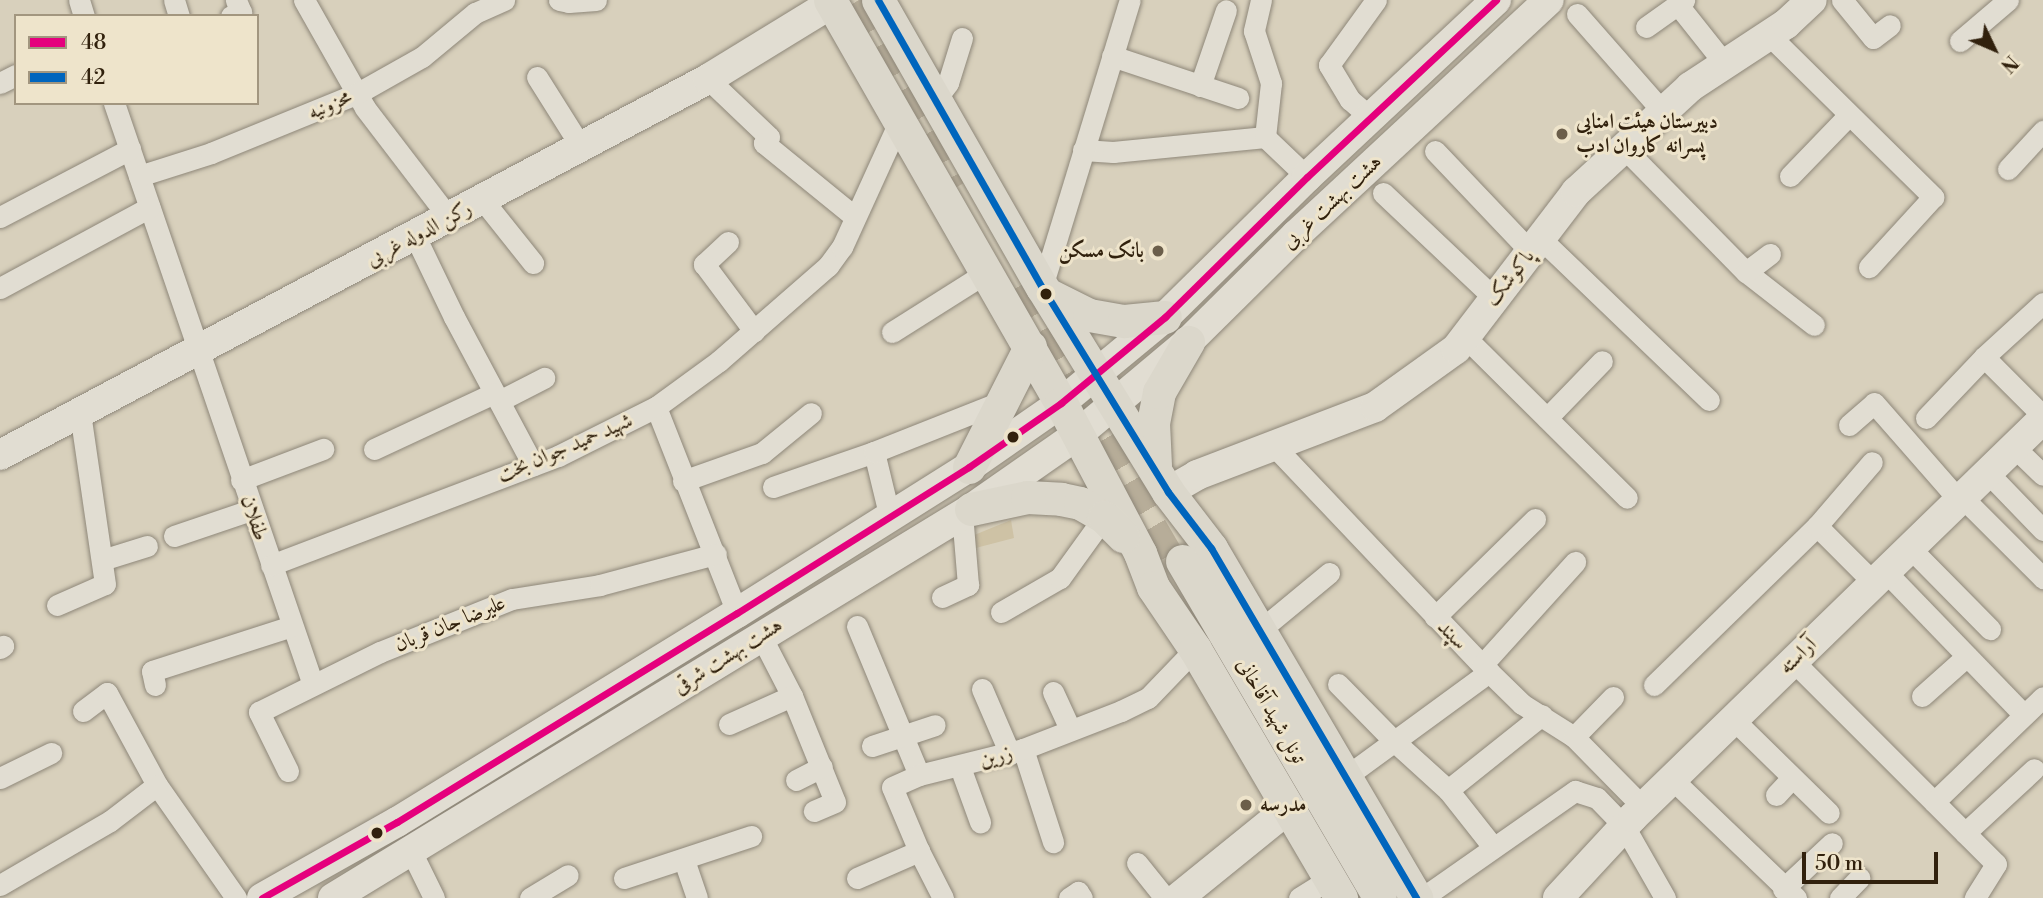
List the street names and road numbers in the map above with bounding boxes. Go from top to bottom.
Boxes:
street label: محزونیه [304,84,356,126]
street label: هشت بهشت غربی [1277,149,1387,255]
street label: رکن الدوله غربی [362,196,476,272]
street label: پاکوشک [1480,244,1540,312]
street label: شهید حمید جوان بخت [493,408,637,488]
street label: طفلان [235,492,273,544]
street label: علیرضا جان قربان [391,590,509,658]
street label: هشت بهشت شرقی [669,612,787,700]
street label: سپند [1432,615,1472,655]
street label: آراسته [1774,632,1822,680]
street label: تونل شهید آقاخانی [1231,654,1311,768]
street label: زرین [976,740,1016,774]

